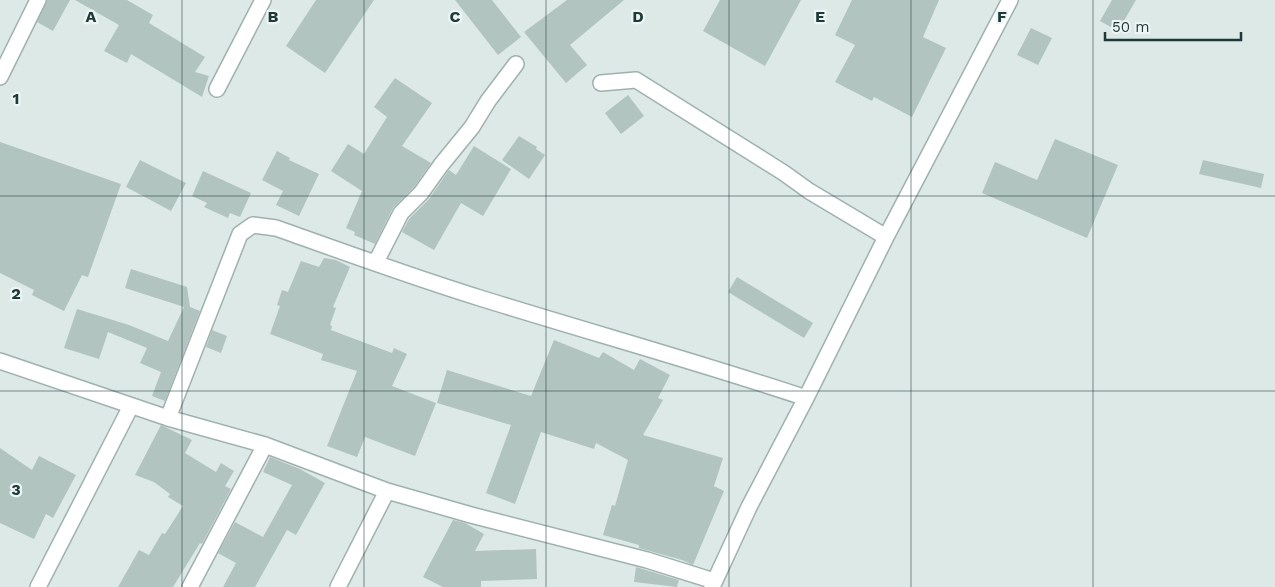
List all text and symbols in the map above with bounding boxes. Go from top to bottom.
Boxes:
text: A [86,7,97,26]
text: B [268,7,279,26]
text: C [450,7,461,26]
text: D [632,7,644,26]
text: E [815,7,825,26]
text: F [997,7,1007,26]
scale bar [1105,10,1241,42]
text: 50 m [1112,18,1149,36]
text: 1 [13,89,19,108]
text: 2 [11,284,21,303]
text: 3 [11,480,21,499]

